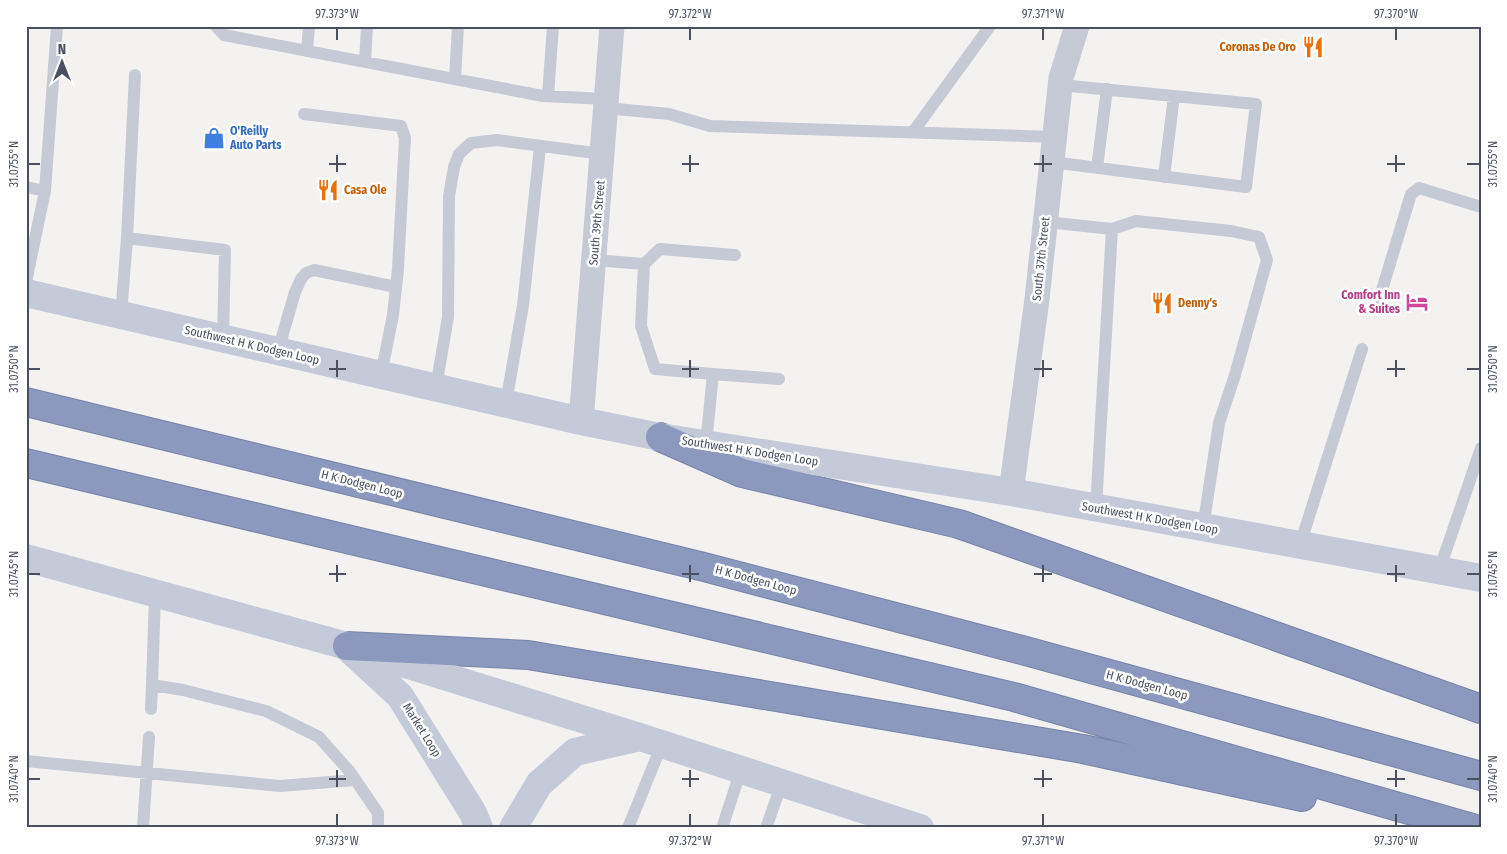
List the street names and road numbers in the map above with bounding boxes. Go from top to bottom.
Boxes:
street label: South 39th Street [586,180,608,266]
street label: South 37th Street [1030,216,1052,302]
street label: Southwest H K Dodgen Loop [183,323,321,367]
street label: Southwest H K Dodgen Loop [681,433,819,469]
street label: H K Dodgen Loop [320,467,404,501]
street label: Southwest H K Dodgen Loop [1081,499,1219,537]
street label: H K Dodgen Loop [714,562,798,598]
street label: H K Dodgen Loop [1105,667,1189,703]
street label: Market Loop [400,700,444,760]

